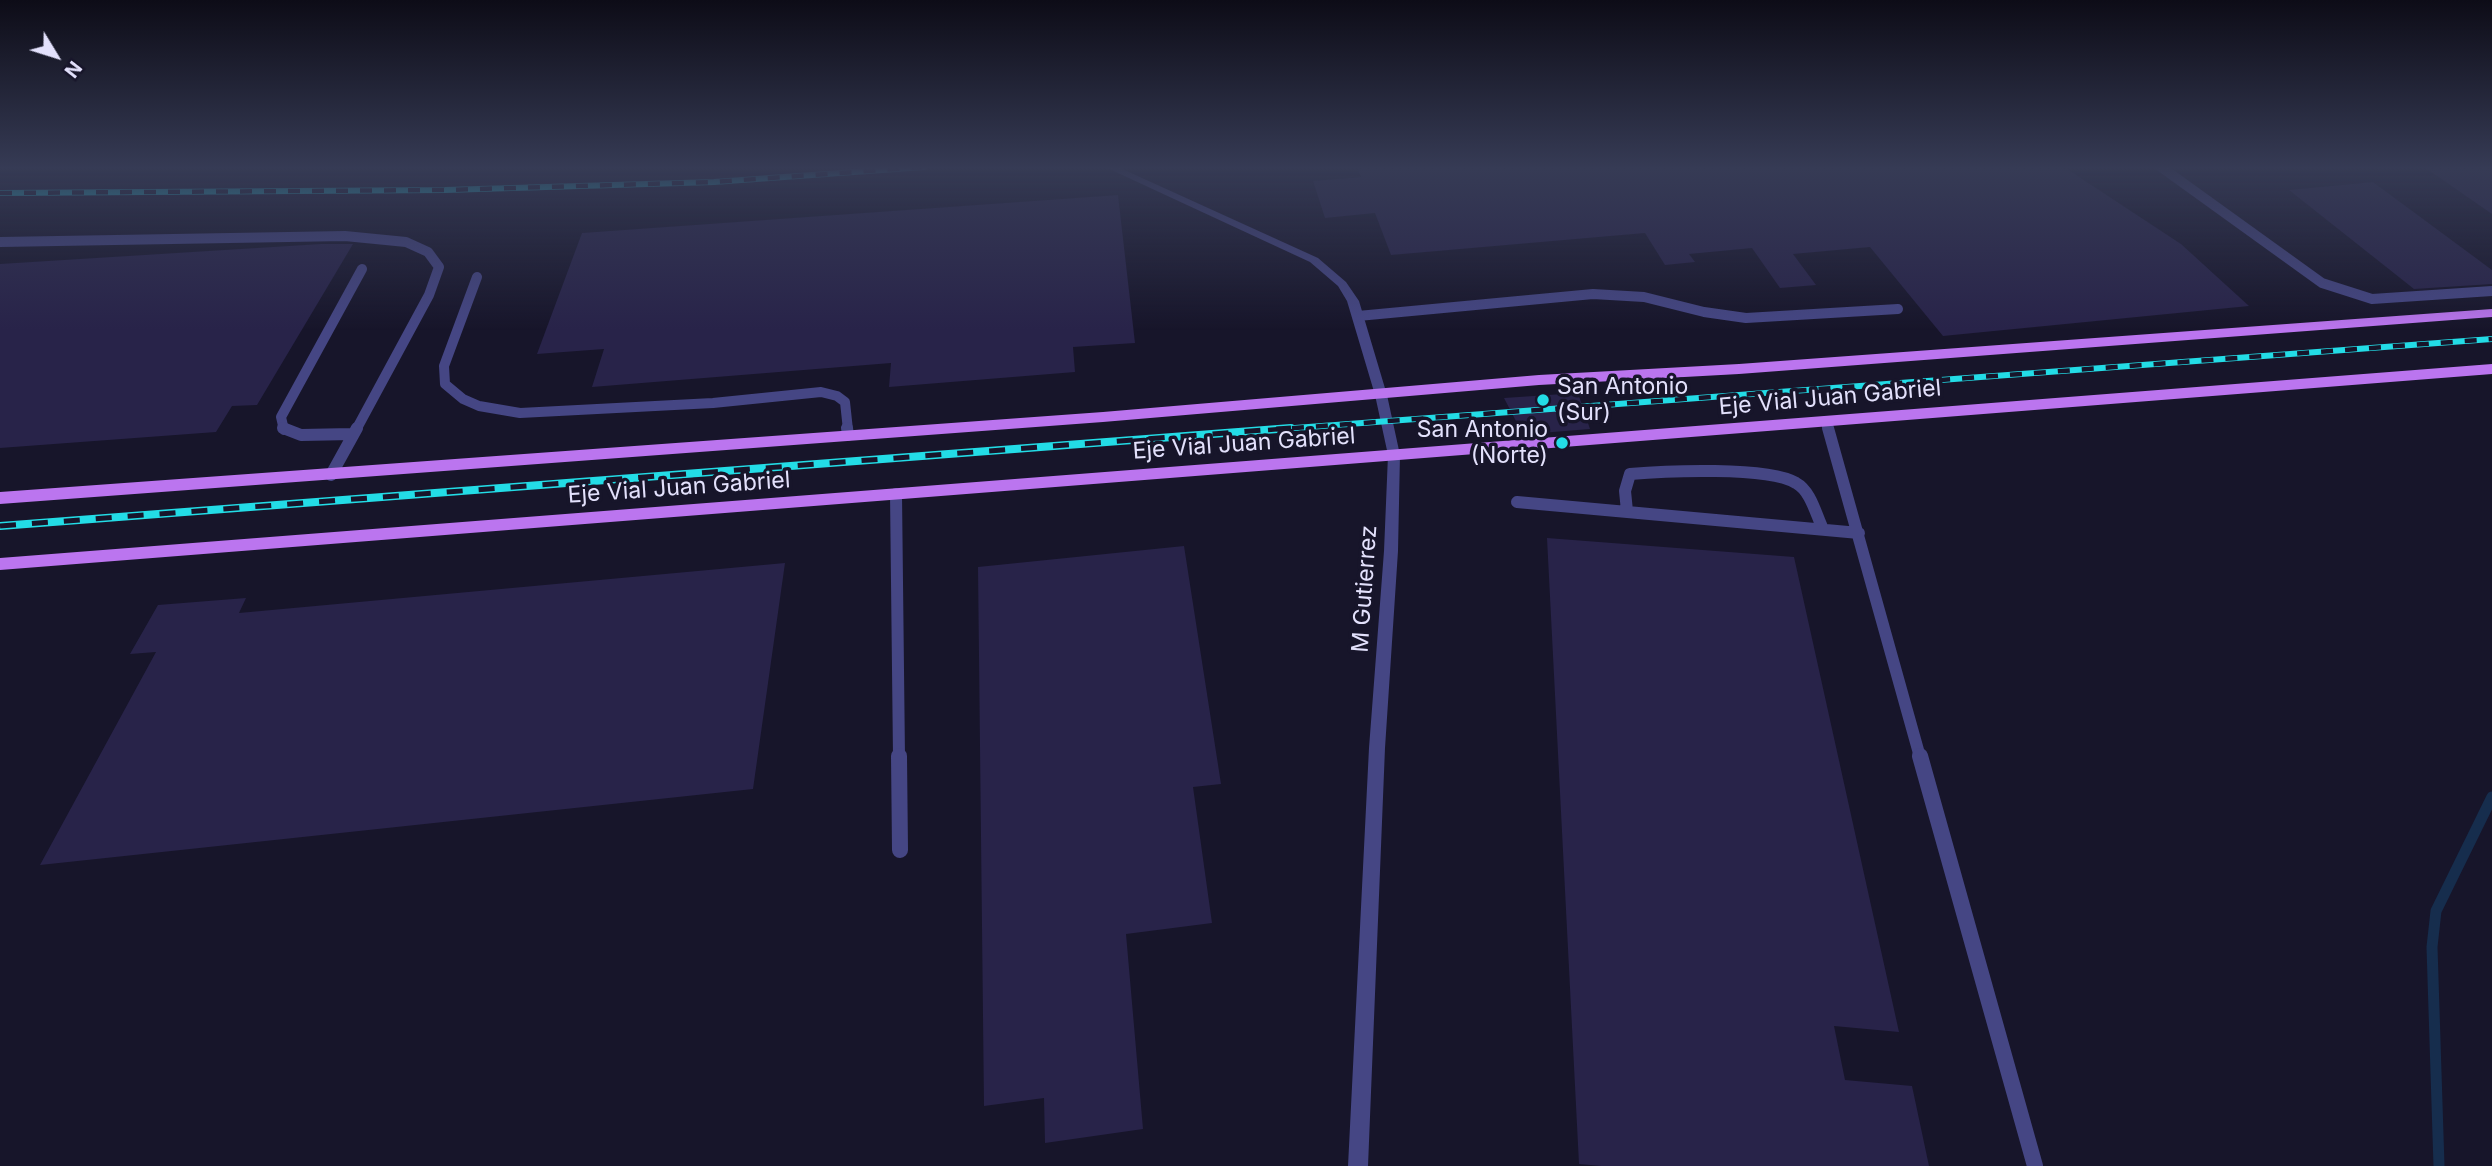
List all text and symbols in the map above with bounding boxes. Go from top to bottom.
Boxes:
north arrow [21,21,91,91]
text: N [59,56,86,82]
place label: San Antonio (Sur) [1557,373,1688,427]
street label: Eje Vial Juan Gabriel [1718,375,1942,421]
marker: San Antonio (Sur) [1535,392,1551,408]
place label: San Antonio (Norte) [1417,416,1548,470]
street label: Eje Vial Juan Gabriel [1132,422,1356,466]
marker: San Antonio (Norte) [1554,435,1570,451]
street label: Eje Vial Juan Gabriel [567,466,791,510]
street label: M Gutierrez [1347,524,1383,654]

